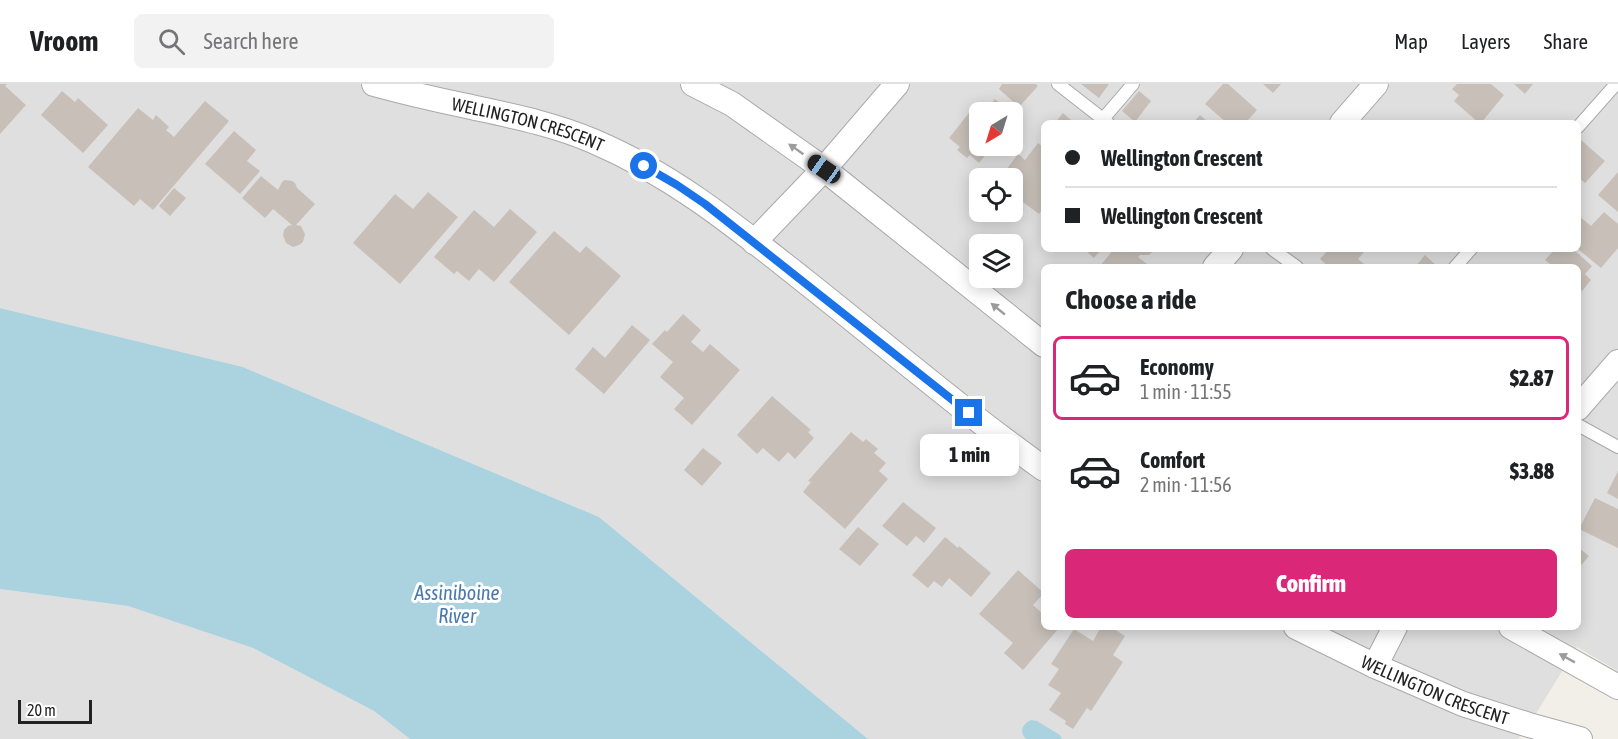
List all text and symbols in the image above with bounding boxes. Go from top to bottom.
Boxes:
search box [134,14,554,68]
text: Vroom [30,25,98,57]
icon: search [155,25,188,58]
text: Search here [203,28,298,54]
text: Map [1394,29,1428,53]
text: Layers [1461,29,1511,53]
text: Share [1544,29,1588,53]
street label: WELLINGTON CRESCENT [450,93,608,155]
north arrow [969,102,1023,156]
map controls [969,102,1023,288]
one-way arrow [788,143,804,155]
text: Wellington Crescent [1101,145,1263,171]
car [804,151,844,187]
route start [630,152,657,179]
button: locate [969,168,1023,222]
text: Wellington Crescent [1101,203,1263,229]
button: layers [969,234,1023,288]
text: Choose a ride [1065,284,1197,315]
one-way arrow [990,302,1006,315]
icon: car [1068,351,1122,405]
text: Economy [1140,354,1214,380]
text: $2.87 [1510,365,1554,391]
text: 1 min · 11:55 [1140,380,1232,403]
route end [955,399,982,426]
callout: 1 min [920,434,1018,476]
text: 1 min [949,443,990,466]
icon: car [1068,444,1122,498]
text: Comfort [1140,447,1205,473]
text: $3.88 [1510,458,1554,484]
text: 2 min · 11:56 [1140,473,1232,496]
button: Confirm [1065,549,1557,618]
water label: Assiniboine River [413,581,500,627]
street label: WELLINGTON CRESCENT [1358,651,1512,728]
one-way arrow [1558,653,1575,663]
scale bar [18,697,92,724]
text: 20 m [27,701,56,719]

